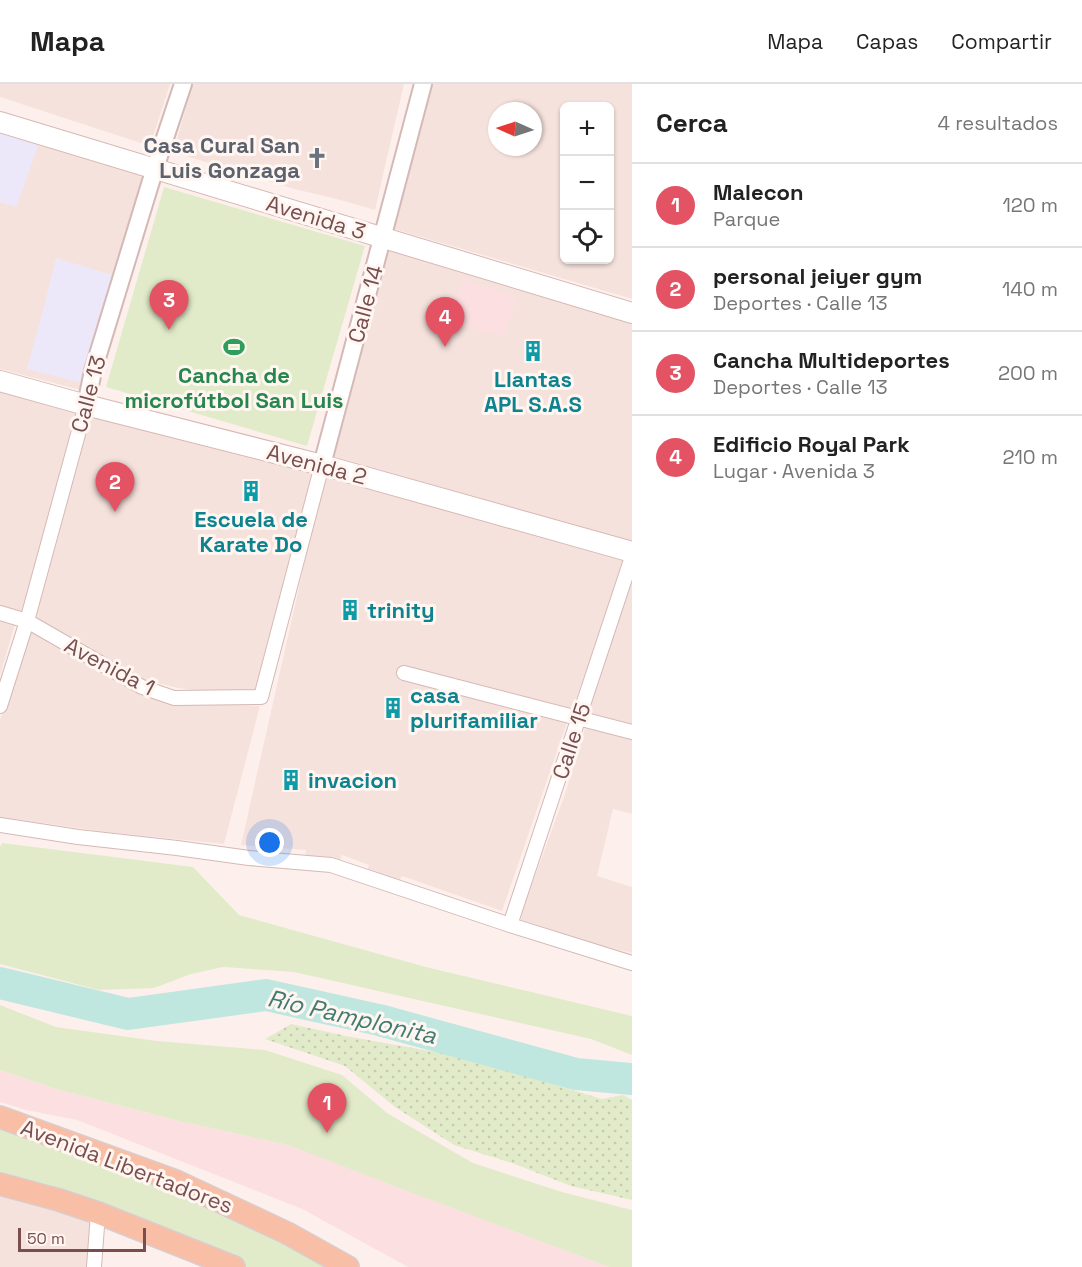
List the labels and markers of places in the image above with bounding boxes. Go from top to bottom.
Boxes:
place label: Casa Cural San Luis Gonzaga [144,131,300,184]
church icon: Casa Cural San Luis Gonzaga [305,146,329,170]
pin: 3 [150,280,188,330]
pin: 4 [426,298,464,347]
sports icon: Cancha de microfútbol San Luis [222,335,246,359]
building icon: Llantas APL S.A.S [521,339,545,363]
place label: Cancha de microfútbol San Luis [124,361,344,414]
place label: Llantas APL S.A.S [484,365,582,418]
pin: 2 [96,462,134,512]
building icon: Escuela de Karate Do [239,479,263,503]
place label: Escuela de Karate Do [194,505,308,558]
place label: trinity [367,596,435,624]
building icon: trinity [338,598,362,622]
place label: casa plurifamiliar [410,681,538,734]
building icon: casa plurifamiliar [381,696,405,720]
place label: invacion [308,766,397,794]
building icon: invacion [279,768,303,792]
pin: 1 [308,1084,346,1133]

